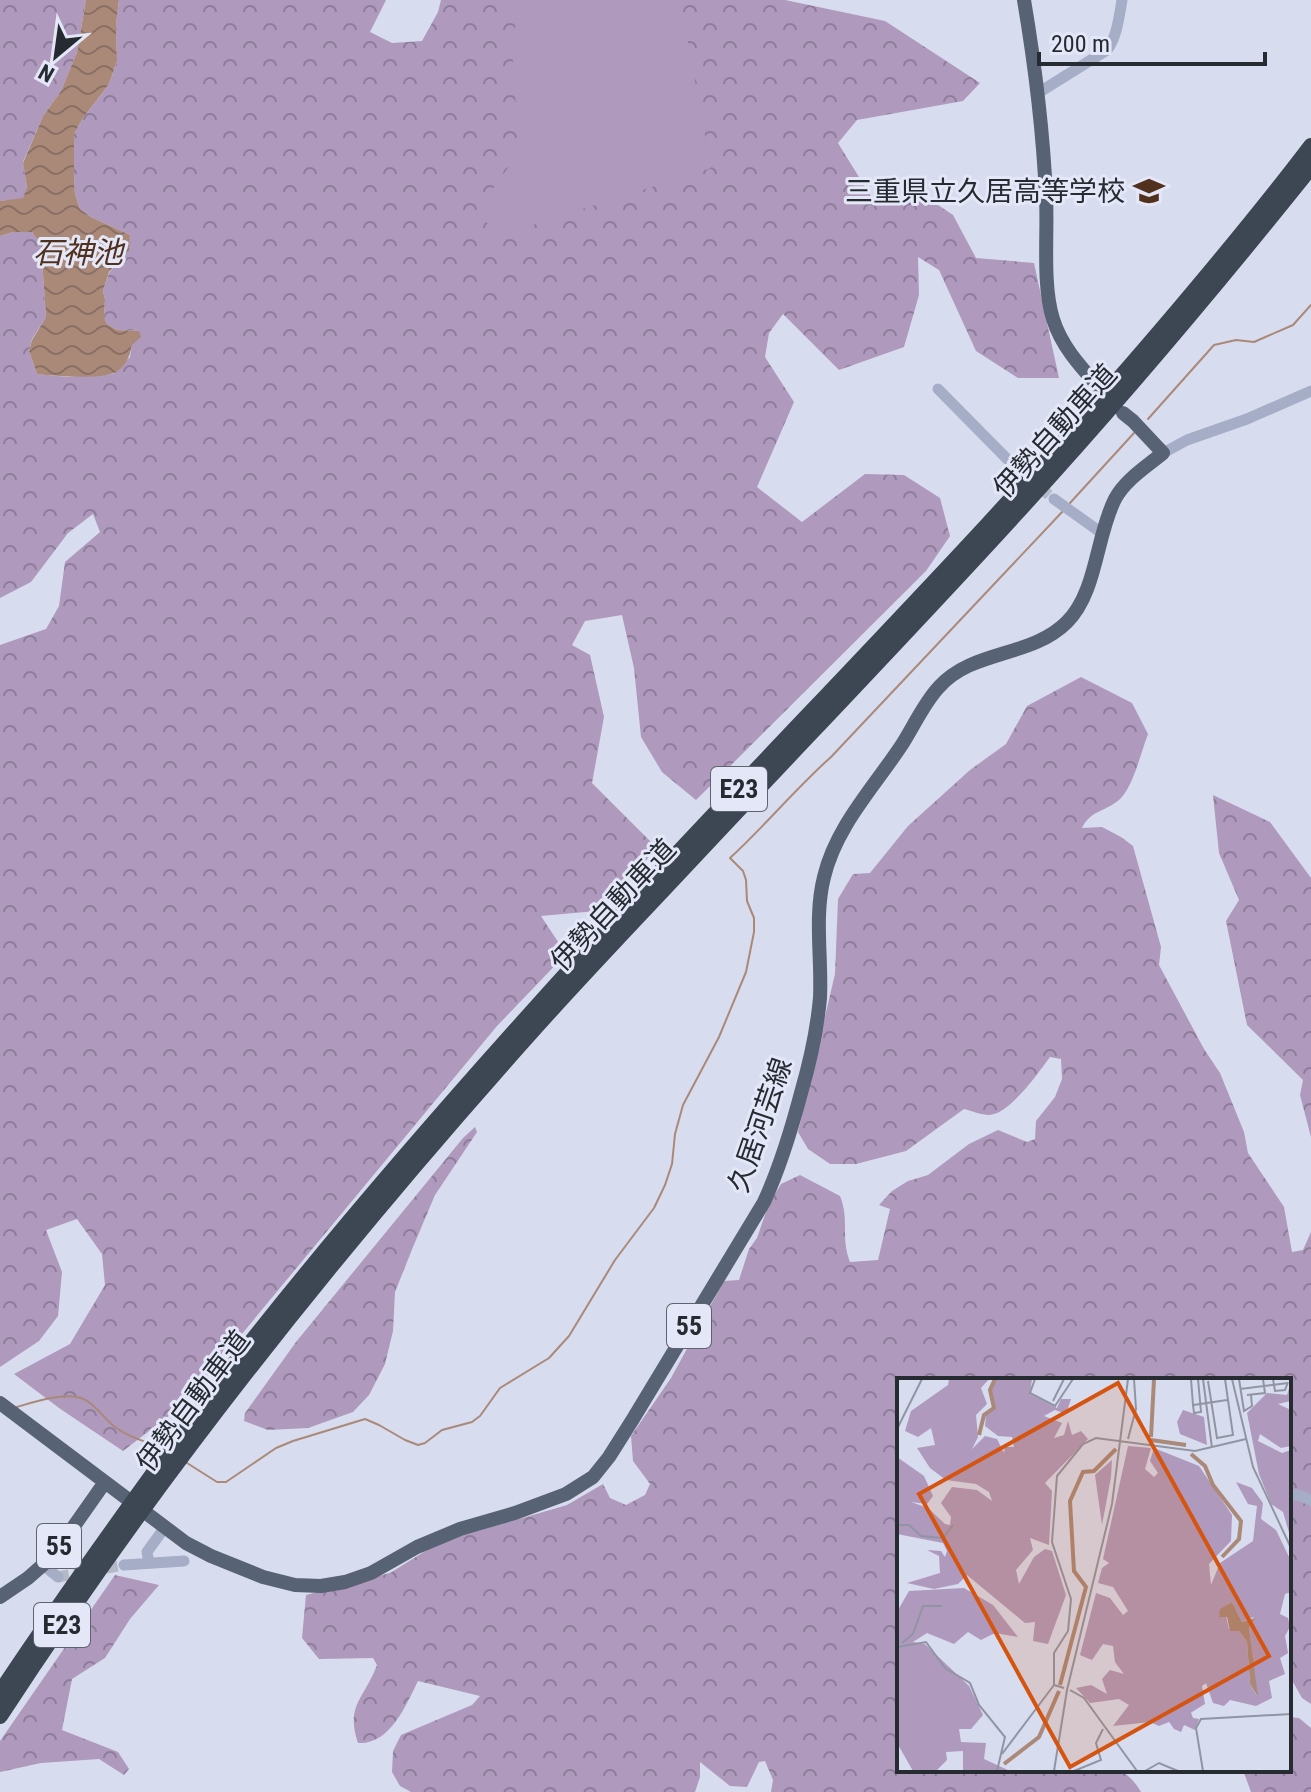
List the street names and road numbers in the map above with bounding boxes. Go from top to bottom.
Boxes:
street label: 伊勢自動車道 [987,358,1123,504]
road number: E23 [711,767,767,811]
street label: 伊勢自動車道 [544,832,682,978]
street label: 久居河芸線 [722,1053,798,1197]
road number: 55 [667,1304,711,1348]
street label: 伊勢自動車道 [129,1324,257,1478]
road number: 55 [37,1524,81,1568]
road number: E23 [34,1603,90,1647]

